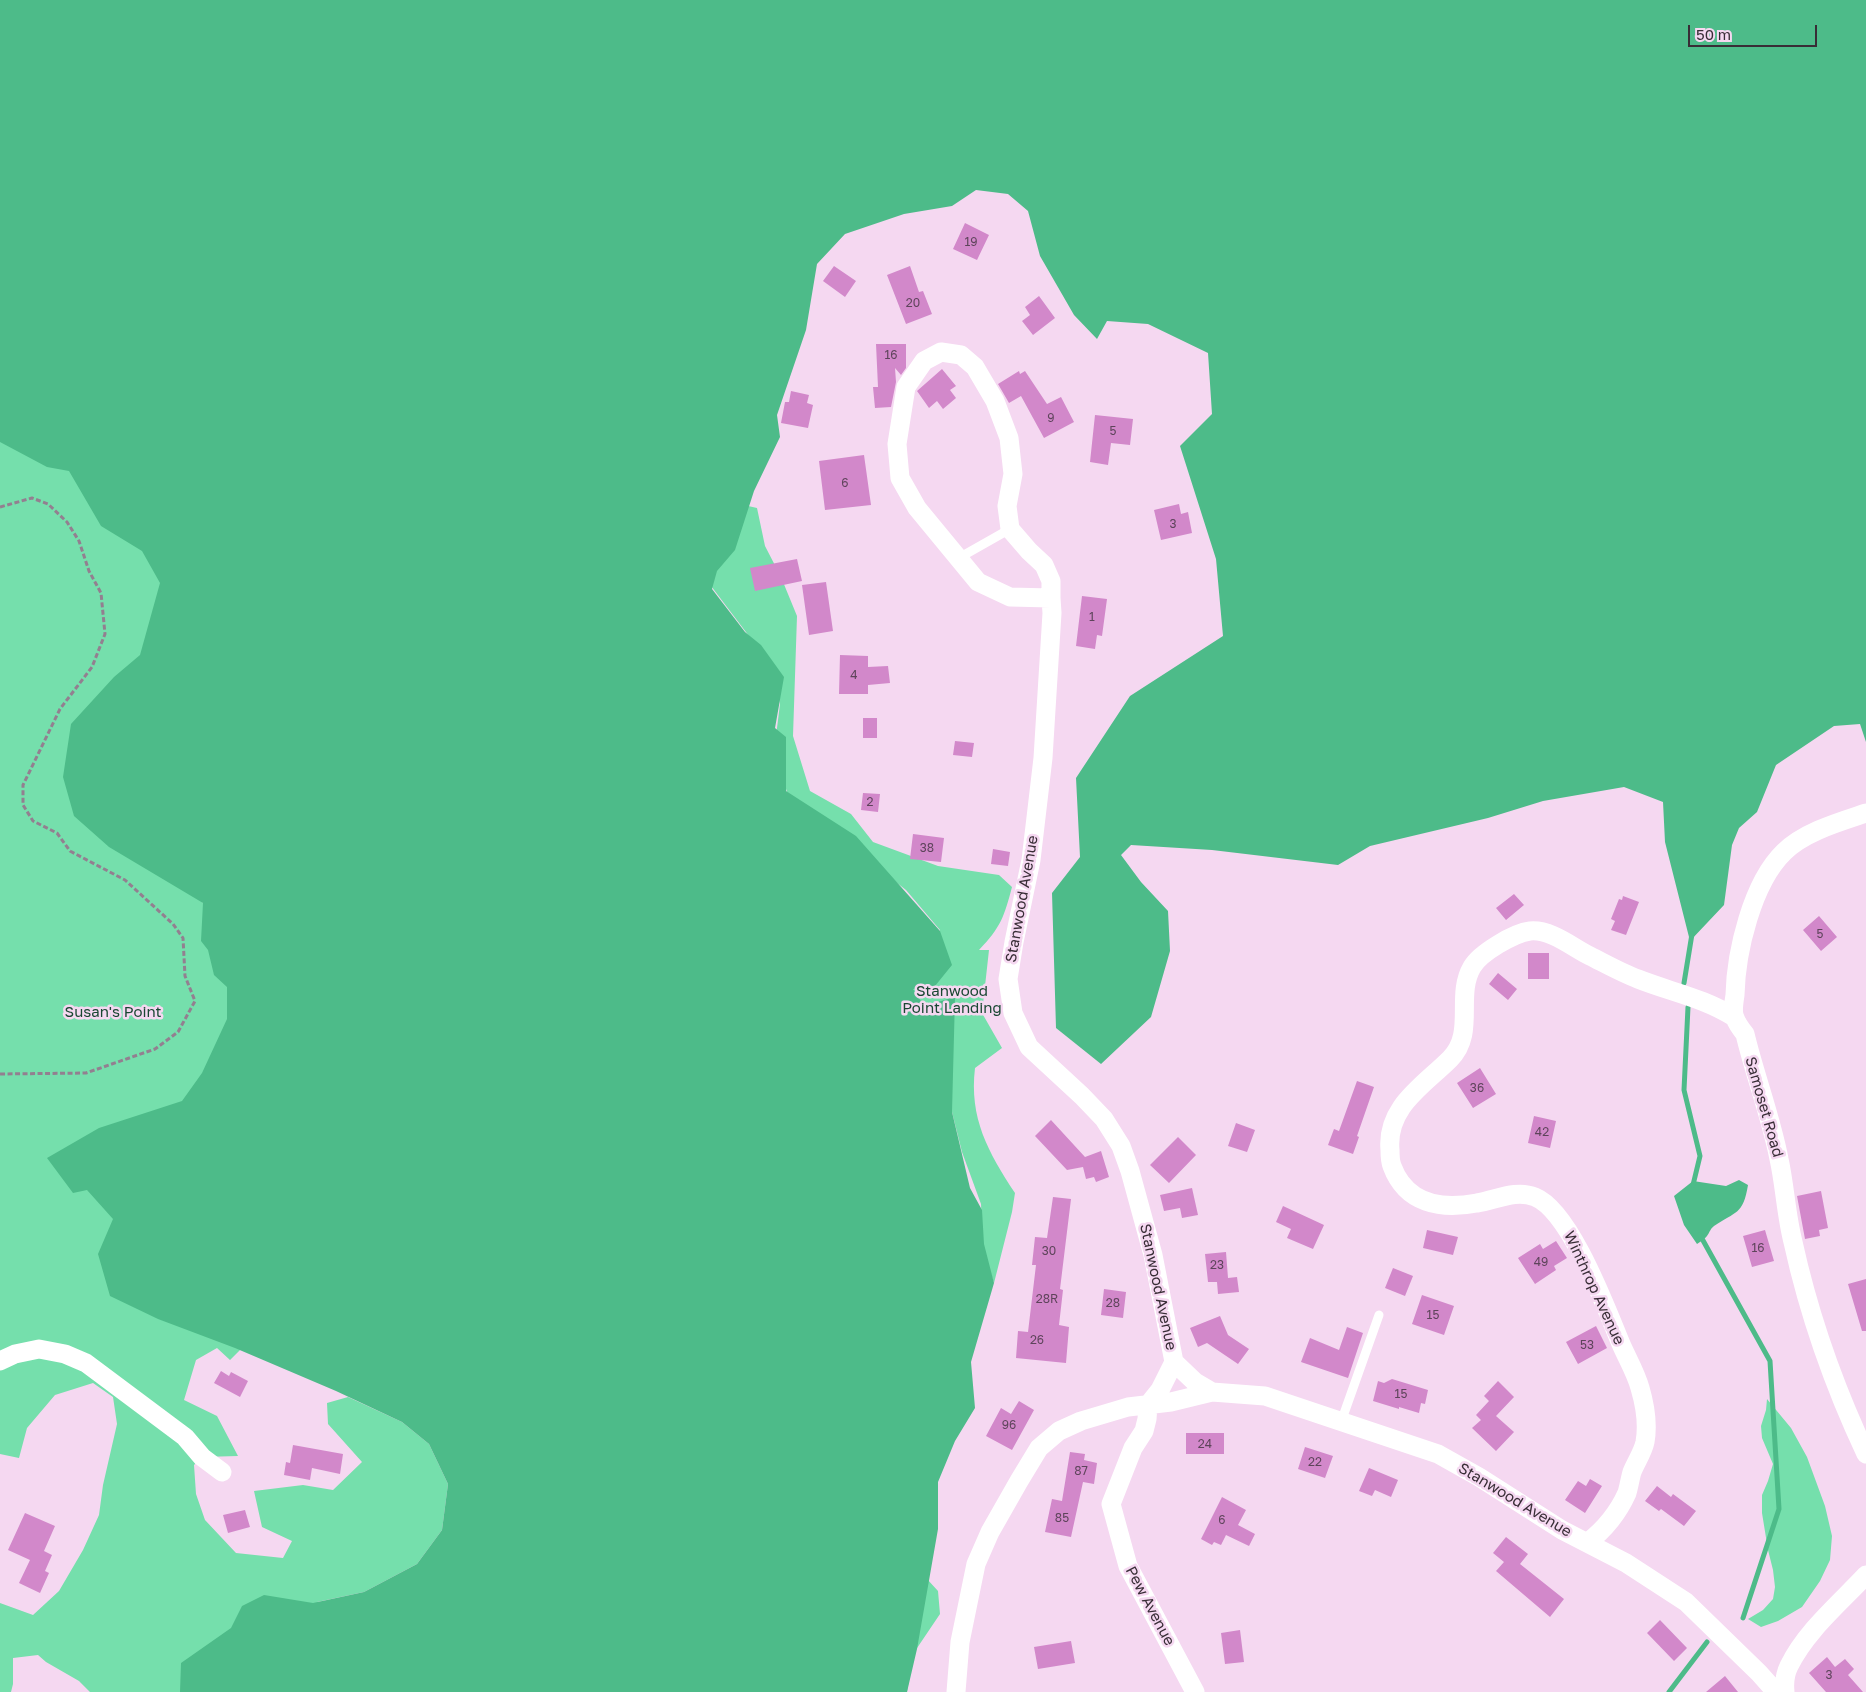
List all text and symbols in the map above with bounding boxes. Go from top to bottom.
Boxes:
scale bar [1691,15,1820,47]
text: 50 m [1696,25,1731,43]
house number: 19 [964,235,978,249]
house number: 20 [906,296,920,310]
house number: 16 [884,348,898,362]
house number: 9 [1047,411,1055,425]
house number: 5 [1110,424,1116,438]
house number: 6 [841,476,849,490]
house number: 3 [1169,517,1177,531]
house number: 1 [1089,610,1095,624]
house number: 4 [850,668,858,682]
house number: 2 [867,795,873,809]
street label: Stanwood Avenue [1002,834,1042,964]
house number: 38 [920,841,934,855]
house number: 5 [1817,927,1823,941]
park label: Stanwood Point Landing [902,982,1002,1017]
park label: Susan's Point [65,1003,161,1021]
street label: Samoset Road [1741,1055,1787,1159]
house number: 36 [1470,1081,1484,1095]
house number: 42 [1535,1125,1549,1139]
street label: Stanwood Avenue [1136,1222,1180,1352]
street label: Winthrop Avenue [1560,1228,1628,1348]
house number: 16 [1751,1241,1765,1255]
house number: 30 [1042,1244,1056,1258]
house number: 49 [1534,1255,1548,1269]
house number: 23 [1210,1258,1224,1272]
house number: 28R [1036,1292,1058,1306]
house number: 28 [1106,1296,1120,1310]
house number: 15 [1427,1308,1439,1322]
house number: 26 [1030,1333,1044,1347]
house number: 53 [1580,1338,1594,1352]
house number: 15 [1395,1387,1407,1401]
house number: 96 [1002,1418,1016,1432]
house number: 24 [1198,1437,1212,1451]
house number: 22 [1308,1455,1322,1469]
street label: Stanwood Avenue [1455,1459,1575,1541]
house number: 87 [1074,1464,1088,1478]
house number: 85 [1055,1511,1069,1525]
house number: 6 [1218,1513,1226,1527]
street label: Pew Avenue [1122,1563,1178,1649]
house number: 3 [1825,1668,1833,1682]

